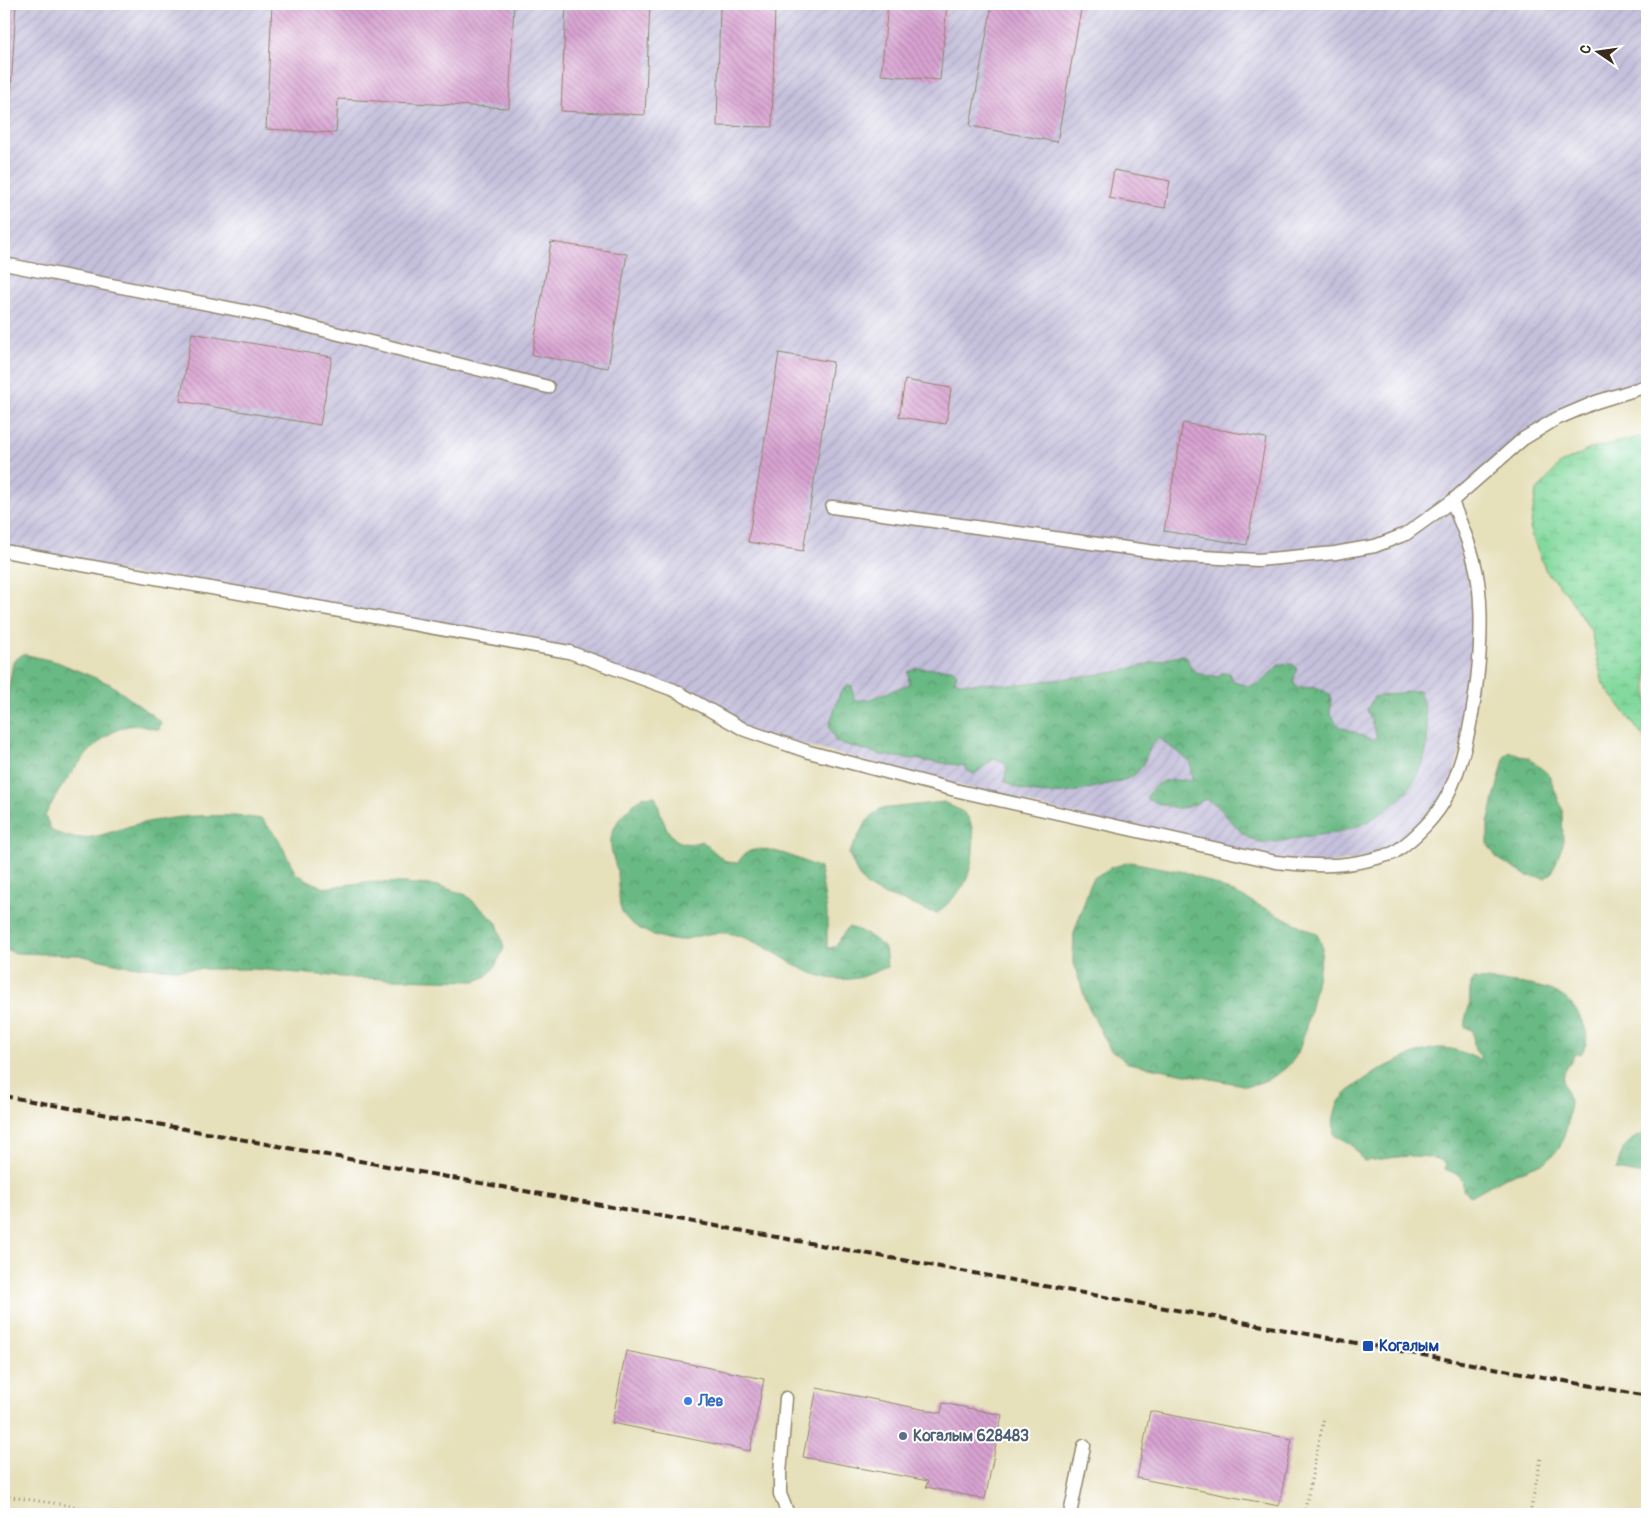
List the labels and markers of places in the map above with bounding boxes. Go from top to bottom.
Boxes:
place label: Когалым [1379,1336,1439,1356]
marker: Когалым [1361,1339,1375,1353]
place label: Лев [697,1391,723,1411]
marker: Лев [682,1395,694,1407]
place label: Когалым 628483 [913,1426,1029,1446]
marker: Когалым 628483 [897,1430,909,1442]

